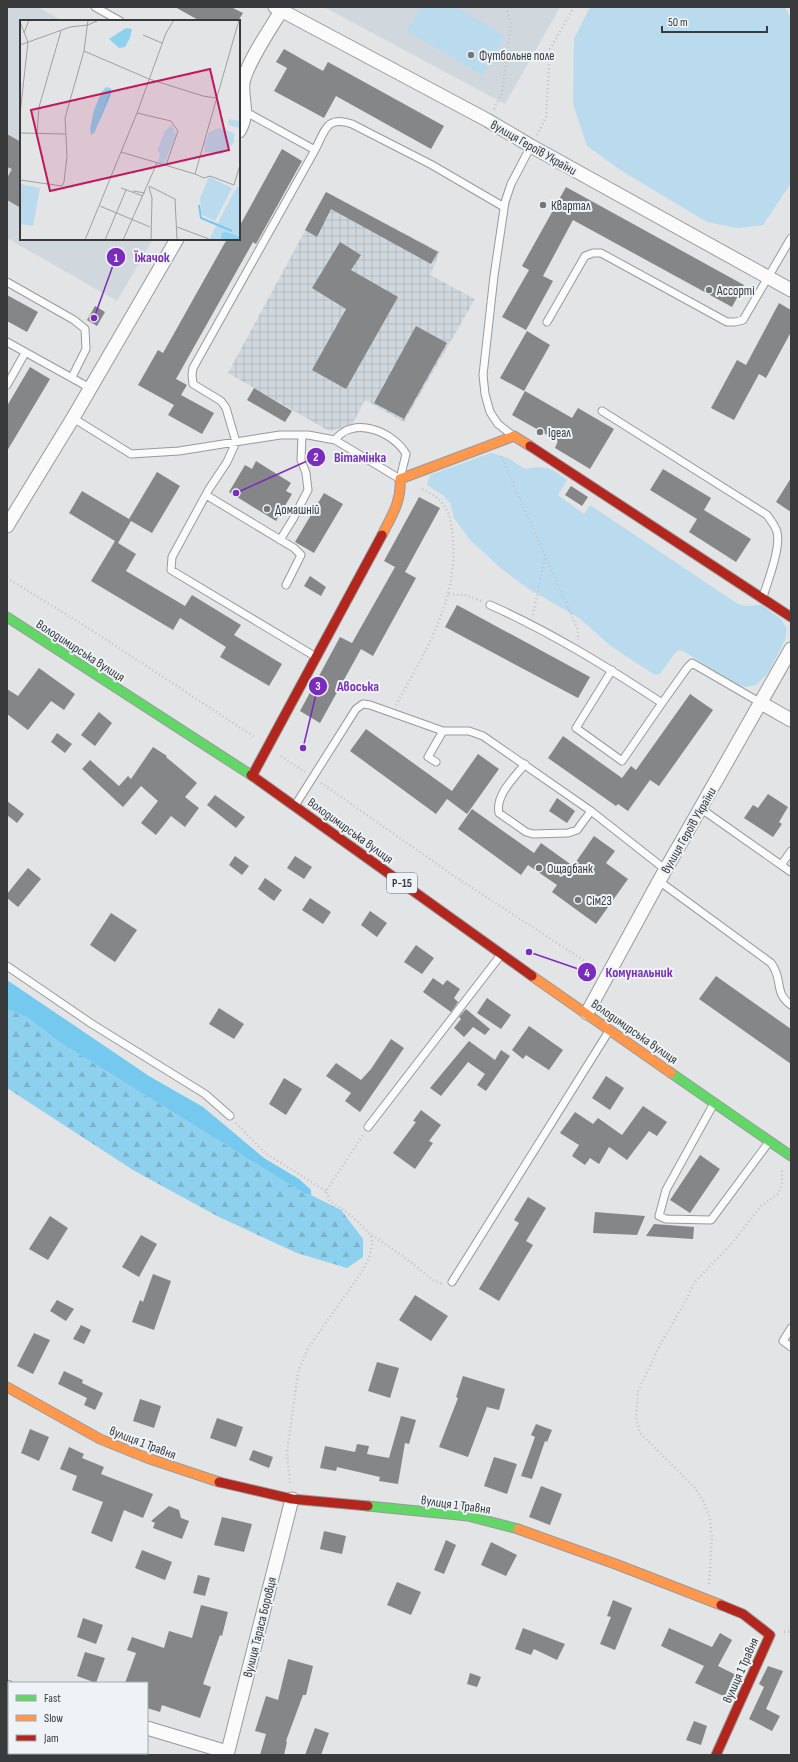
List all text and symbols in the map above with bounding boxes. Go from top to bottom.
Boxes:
scale bar [662,8,767,34]
text: 50 m [668,15,688,30]
inset map [20,20,240,240]
place label: Футбольне поле [479,48,555,64]
marker: Футбольне поле [466,50,476,60]
street label: вулиця Героїв України [488,117,579,179]
place label: Квартал [551,198,591,214]
marker: Квартал [538,200,548,210]
callout: Їжачок [106,244,178,270]
text: Їжачок [133,249,170,266]
text: 1 [114,251,119,266]
place label: Ассорті [716,283,755,299]
marker: Ассорті [704,285,714,295]
place label: Ідеал [548,425,571,441]
marker: Ідеал [535,427,545,437]
callout: Вітамінка [306,444,394,470]
text: Вітамінка [334,449,386,466]
text: 2 [313,450,319,465]
place label: Домашній [275,502,320,518]
marker: Домашній [262,504,272,514]
street label: Володимирська вулиця [33,616,128,685]
callout: Авоська [308,673,387,699]
text: Авоська [336,678,379,695]
text: 3 [315,679,321,694]
street label: вулиця Героїв України [658,785,720,876]
street label: Володимирська вулиця [304,794,397,867]
place label: Ощадбанк [547,861,593,877]
marker: Ощадбанк [534,863,544,873]
road number: Р-15 [387,873,417,893]
place label: Сім23 [586,893,612,909]
marker: Сім23 [573,895,583,905]
callout: Комунальник [577,959,680,985]
text: Комунальник [605,964,673,981]
text: 4 [584,966,590,981]
street label: Володимирська вулиця [588,996,681,1068]
street label: вулиця 1 Травня [107,1423,178,1463]
street label: вулиця 1 Травня [420,1492,492,1518]
street label: вулиця Тараса Боровця [240,1575,280,1679]
street label: вулиця 1 Травня [719,1635,762,1706]
legend [8,1682,148,1754]
text: Fast [44,1691,61,1706]
text: Slow [44,1711,63,1726]
text: Jam [43,1731,59,1746]

